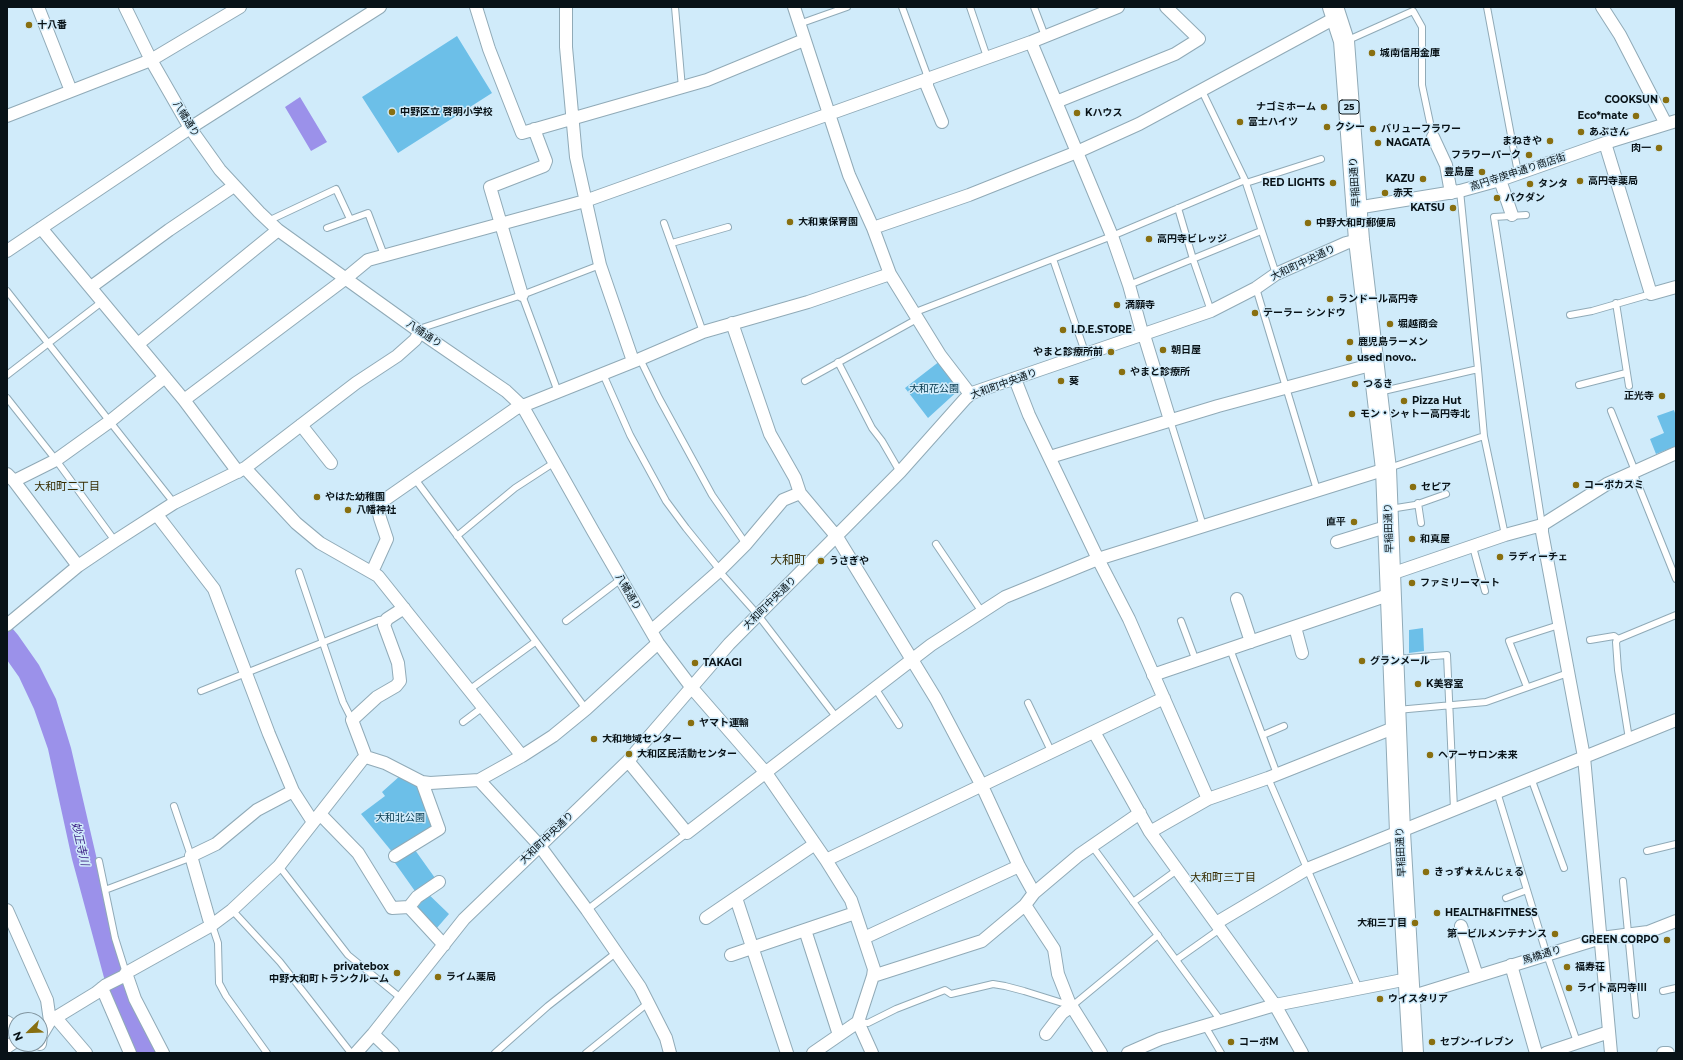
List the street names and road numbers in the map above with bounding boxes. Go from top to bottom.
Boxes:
street label: 八幡通り [170,99,202,139]
road number: 25 [1339,100,1359,114]
street label: 高円寺庚申通り商店街 [1469,151,1567,193]
street label: 早稲田通り [1347,157,1363,207]
street label: 大和町中央通り [1269,243,1337,283]
street label: 八幡通り [404,318,444,350]
street label: 大和町中央通り [969,366,1039,402]
street label: 早稲田通り [1382,503,1396,553]
street label: 八幡通り [613,572,643,612]
street label: 大和町中央通り [741,574,799,632]
street label: 大和町中央通り [518,809,576,867]
street label: 早稲田通り [1394,827,1408,877]
street label: 馬橋通り [1521,943,1563,967]

